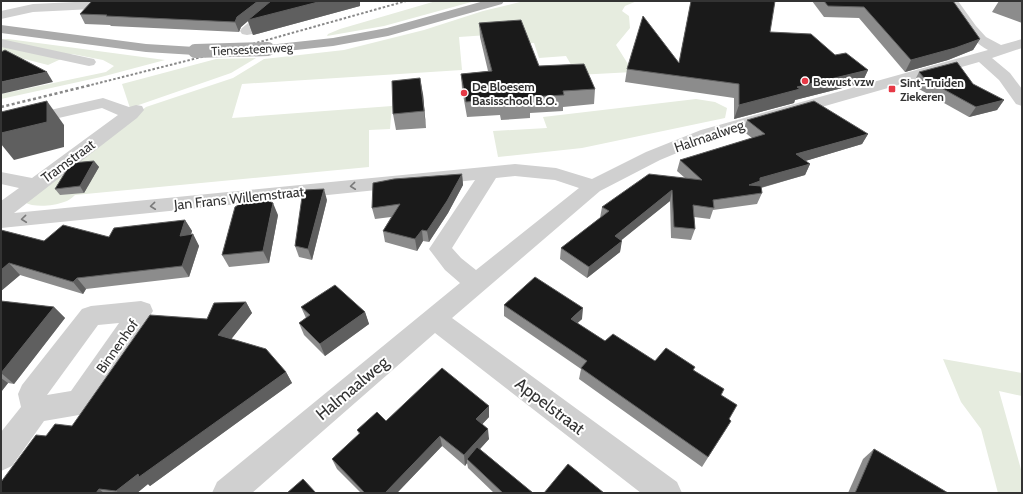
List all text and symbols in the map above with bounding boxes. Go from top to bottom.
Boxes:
street label: Tiensesteenweg [211,39,294,59]
place label: Bewust vzw [813,74,875,89]
place label: Sint-Truiden Ziekeren [900,75,964,104]
marker: Bewust vzw [800,76,810,86]
place label: De Bloesem Basisschool B.O. [472,79,558,108]
marker: Sint-Truiden Ziekeren [887,84,897,94]
marker: De Bloesem Basisschool B.O. [459,88,469,98]
street label: Halmaalweg [672,115,747,156]
street label: Tramstraat [37,135,99,187]
street label: Jan Frans Willemstraat [172,182,305,214]
one-way arrow [349,182,356,191]
one-way arrow [150,201,157,210]
one-way arrow [21,214,27,223]
street label: Binnenhof [92,315,142,376]
street label: Halmaalweg [312,352,393,424]
street label: Appelstraat [511,373,589,439]

